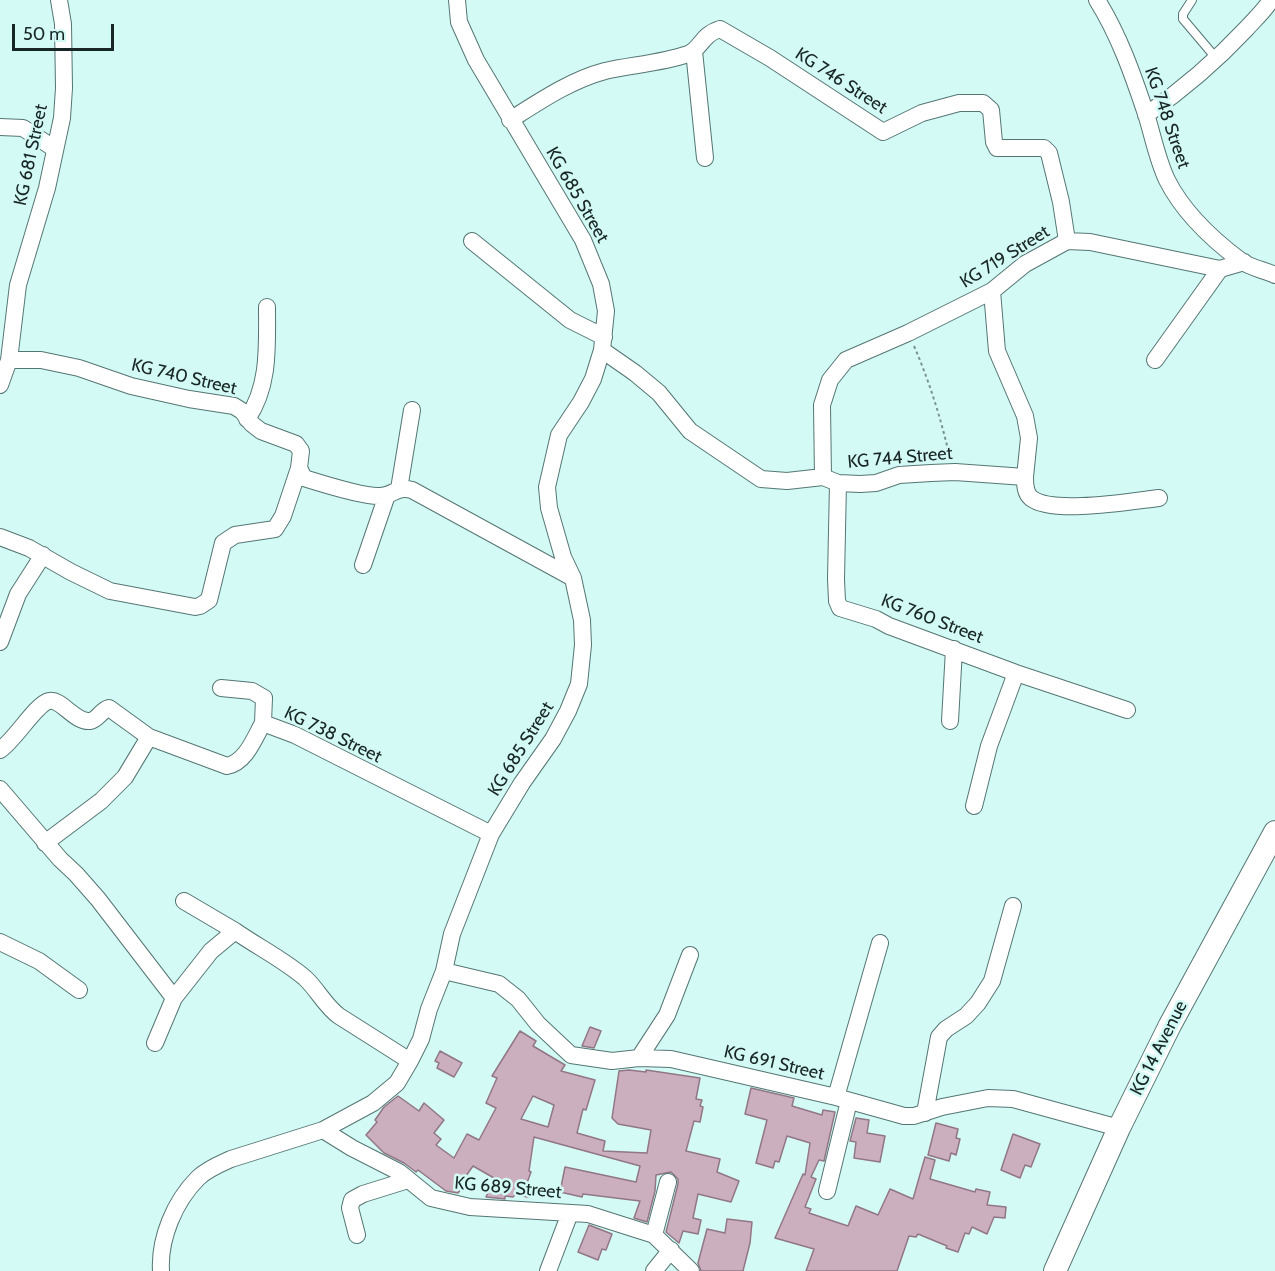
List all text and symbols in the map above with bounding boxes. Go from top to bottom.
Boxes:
scale bar [15,12,117,50]
text: 50 m [23,23,65,45]
street label: KG 746 Street [791,43,891,119]
street label: KG 748 Street [1140,64,1194,172]
street label: KG 681 Street [10,102,52,208]
street label: KG 685 Street [541,143,613,247]
street label: KG 719 Street [956,221,1054,293]
street label: KG 740 Street [129,354,239,400]
street label: KG 744 Street [847,443,953,473]
street label: KG 760 Street [878,590,986,648]
street label: KG 685 Street [483,698,559,800]
street label: KG 738 Street [281,702,385,768]
street label: KG 14 Avenue [1126,997,1192,1099]
street label: KG 691 Street [722,1041,826,1085]
street label: KG 689 Street [454,1173,562,1203]

